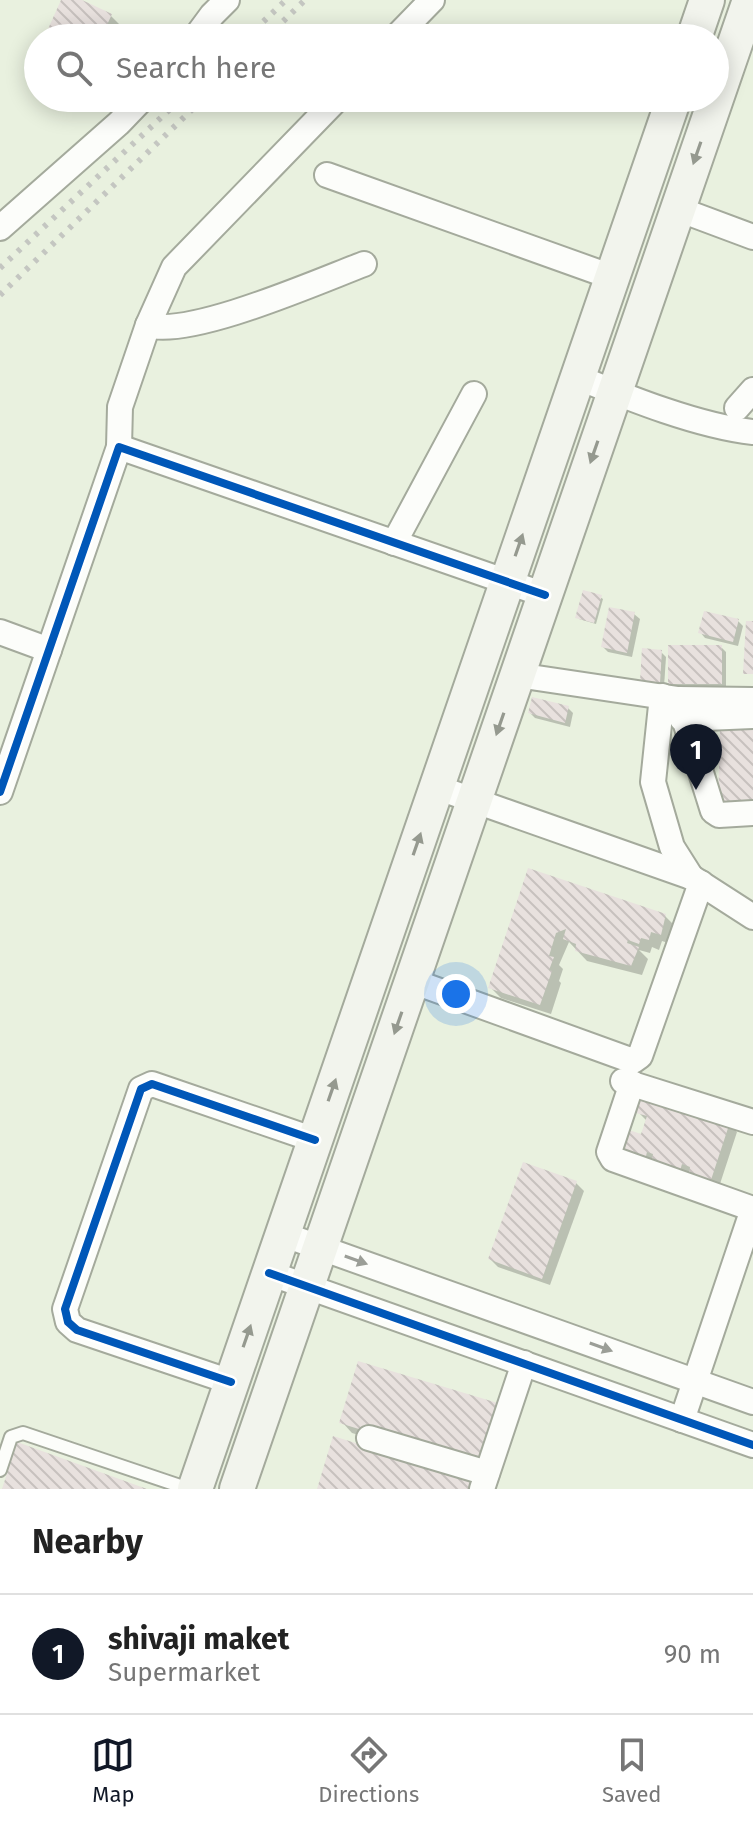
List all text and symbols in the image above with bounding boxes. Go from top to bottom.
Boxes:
search box [24,24,729,112]
icon: search [52,46,96,90]
text: Search here [116,50,276,86]
one-way arrow [691,141,703,165]
one-way arrow [588,440,600,464]
one-way arrow [514,533,526,557]
one-way arrow [494,713,506,737]
pin: 1 [670,724,722,790]
one-way arrow [411,832,423,856]
your location [436,974,476,1014]
one-way arrow [391,1011,403,1035]
one-way arrow [326,1078,339,1102]
one-way arrow [344,1255,368,1267]
one-way arrow [242,1324,254,1348]
one-way arrow [589,1342,613,1354]
text: Nearby [32,1521,143,1562]
text: shivaji maket [108,1621,289,1657]
text: 1 [52,1639,64,1670]
text: 90 m [664,1639,721,1670]
text: Supermarket [108,1657,260,1688]
tab: Map [91,1733,135,1808]
tab: Directions [318,1733,419,1808]
tab: Saved [602,1733,662,1808]

